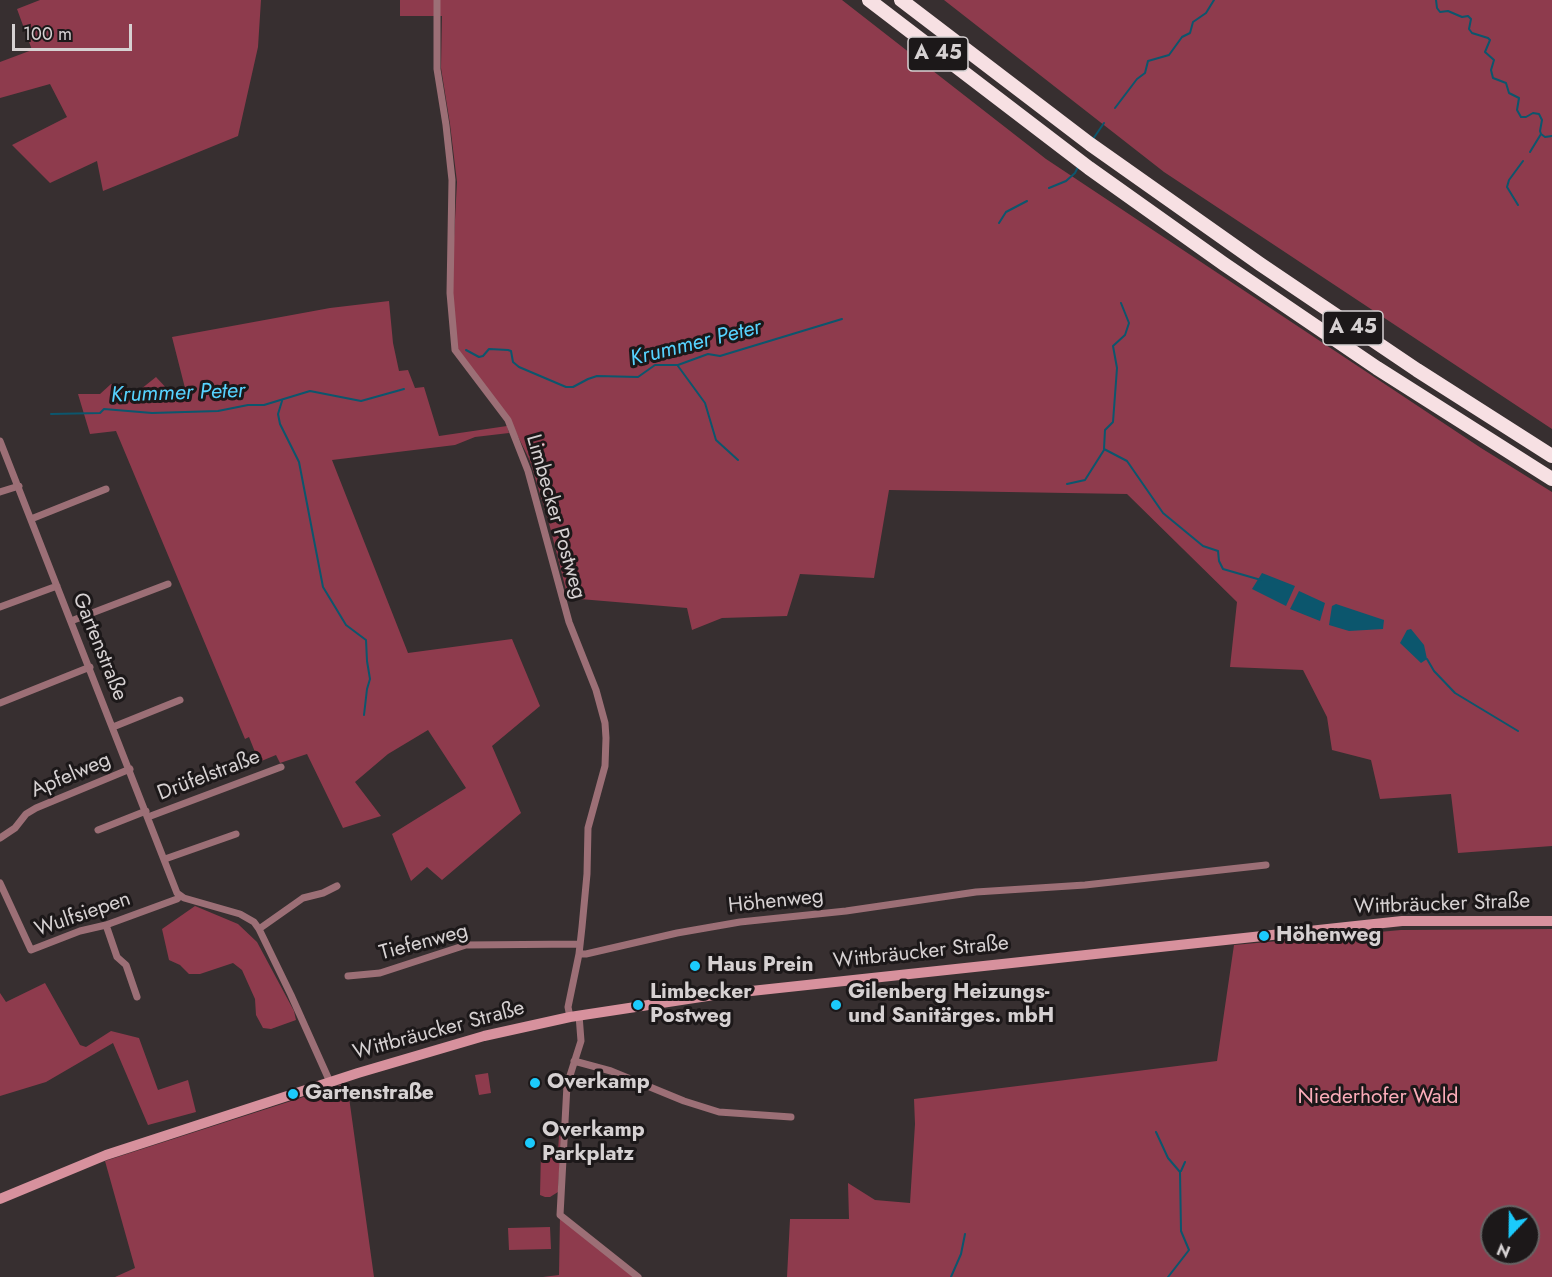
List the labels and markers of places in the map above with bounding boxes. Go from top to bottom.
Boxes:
place label: Höhenweg [1276,923,1381,949]
marker: Höhenweg [1257,929,1271,943]
place label: Haus Prein [707,953,814,979]
marker: Haus Prein [688,959,702,973]
place label: Limbecker Postweg [650,980,752,1030]
place label: Gilenberg Heizungs- und Sanitärges. mbH [848,980,1054,1030]
marker: Limbecker Postweg [631,998,645,1012]
marker: Gilenberg Heizungs- und Sanitärges. mbH [829,998,843,1012]
place label: Overkamp [547,1070,650,1096]
marker: Overkamp [528,1076,542,1090]
place label: Gartenstraße [305,1081,434,1107]
marker: Gartenstraße [286,1087,300,1101]
place label: Overkamp Parkplatz [542,1118,645,1168]
marker: Overkamp Parkplatz [523,1136,537,1150]

